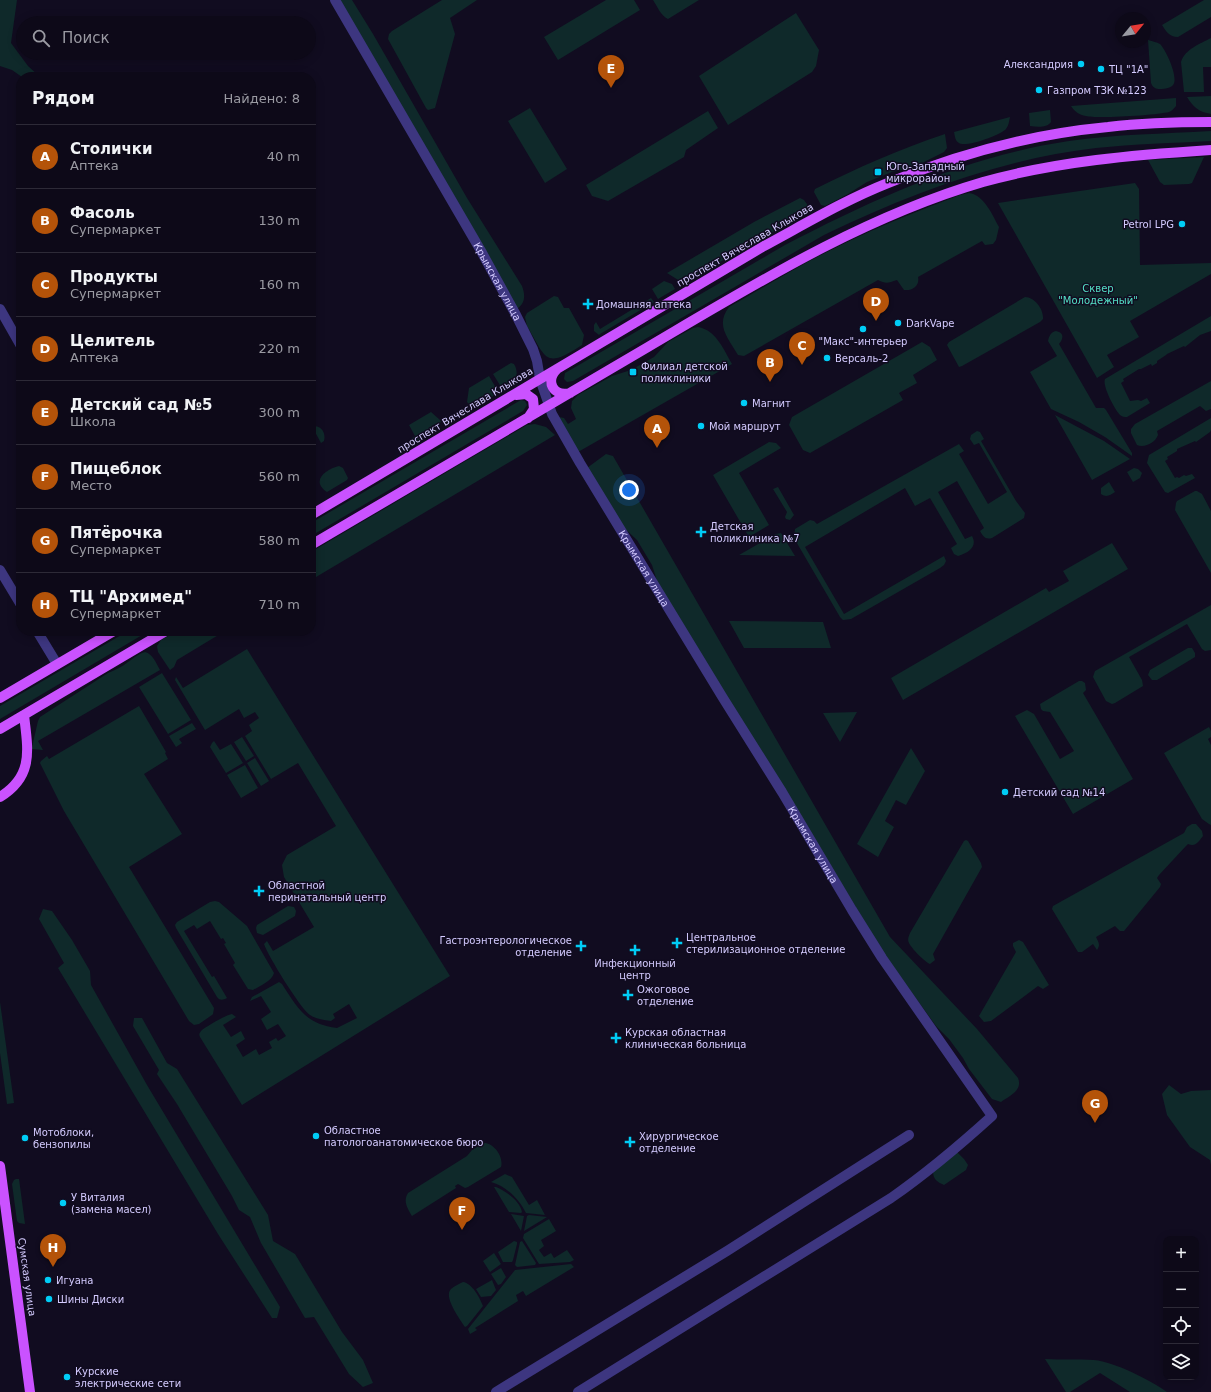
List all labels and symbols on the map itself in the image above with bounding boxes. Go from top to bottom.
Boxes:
north arrow [1115,12,1151,48]
pin: E [598,55,624,88]
place label: Александрия [1004,59,1073,70]
marker: Александрия [1076,59,1086,69]
marker: ТЦ "1А" [1096,64,1106,74]
place label: ТЦ "1А" [1108,64,1148,75]
marker: Газпром ТЗК №123 [1034,85,1044,95]
place label: Газпром ТЗК №123 [1047,85,1147,96]
place label: Юго-Западный микрорайон [886,161,965,184]
marker: Юго-Западный микрорайон [873,167,883,177]
street label: проспект Вячеслава Клыкова [675,201,815,289]
place label: Petrol LPG [1123,219,1174,230]
marker: Petrol LPG [1177,219,1187,229]
street label: Крымская улица [472,240,523,322]
park label: Сквер "Молодежный" [1058,283,1138,306]
pin: D [863,288,889,321]
marker: Домашняя аптека [583,299,593,309]
place label: Домашняя аптека [596,299,691,310]
marker: DarkVape [893,318,903,328]
place label: DarkVape [906,318,954,329]
marker: "Макс"-интерьер [858,324,868,334]
pin: C [789,332,815,365]
place label: "Макс"-интерьер [819,336,907,347]
pin: B [757,349,783,382]
marker: Версаль-2 [822,353,832,363]
place label: Версаль-2 [835,353,888,364]
place label: Филиал детской поликлиники [641,361,728,384]
street label: проспект Вячеслава Клыкова [395,365,535,455]
marker: Филиал детской поликлиники [628,367,638,377]
marker: Магнит [739,398,749,408]
place label: Магнит [752,398,791,409]
pin: A [644,415,670,448]
marker: Мой маршрут [696,421,706,431]
place label: Мой маршрут [709,421,781,432]
your location [619,480,639,500]
place label: Детская поликлиника №7 [710,521,800,544]
marker: Детская поликлиника №7 [695,526,707,538]
street label: Крымская улица [617,528,672,609]
marker: Детский сад №14 [1000,787,1010,797]
place label: Детский сад №14 [1013,787,1105,798]
street label: Крымская улица [786,804,840,885]
place label: Областной перинатальный центр [268,880,386,903]
marker: Областной перинатальный центр [253,885,265,897]
place label: Центральное стерилизационное отделение [686,932,845,955]
place label: Гастроэнтерологическое отделение [439,935,572,958]
marker: Центральное стерилизационное отделение [671,937,683,949]
marker: Гастроэнтерологическое отделение [575,940,587,952]
marker: Инфекционный центр [629,944,641,956]
place label: Инфекционный центр [594,958,676,981]
place label: Ожоговое отделение [637,984,694,1007]
marker: Ожоговое отделение [622,989,634,1001]
place label: Курская областная клиническая больница [625,1027,746,1050]
marker: Курская областная клиническая больница [610,1032,622,1044]
pin: G [1082,1090,1108,1123]
place label: Областное патологоанатомическое бюро [324,1125,483,1148]
place label: Мотоблоки, бензопилы [33,1127,94,1150]
marker: Областное патологоанатомическое бюро [311,1131,321,1141]
place label: Хирургическое отделение [639,1131,719,1154]
marker: Мотоблоки, бензопилы [20,1133,30,1143]
marker: Хирургическое отделение [624,1136,636,1148]
place label: У Виталия (замена масел) [71,1192,152,1215]
pin: F [449,1197,475,1230]
marker: У Виталия (замена масел) [58,1198,68,1208]
pin: H [40,1234,66,1267]
street label: Сумская улица [16,1237,38,1317]
marker: Игуана [43,1275,53,1285]
place label: Игуана [56,1275,93,1286]
marker: Шины Диски [44,1294,54,1304]
place label: Шины Диски [57,1294,124,1305]
place label: Курские электрические сети [75,1366,181,1389]
marker: Курские электрические сети [62,1372,72,1382]

